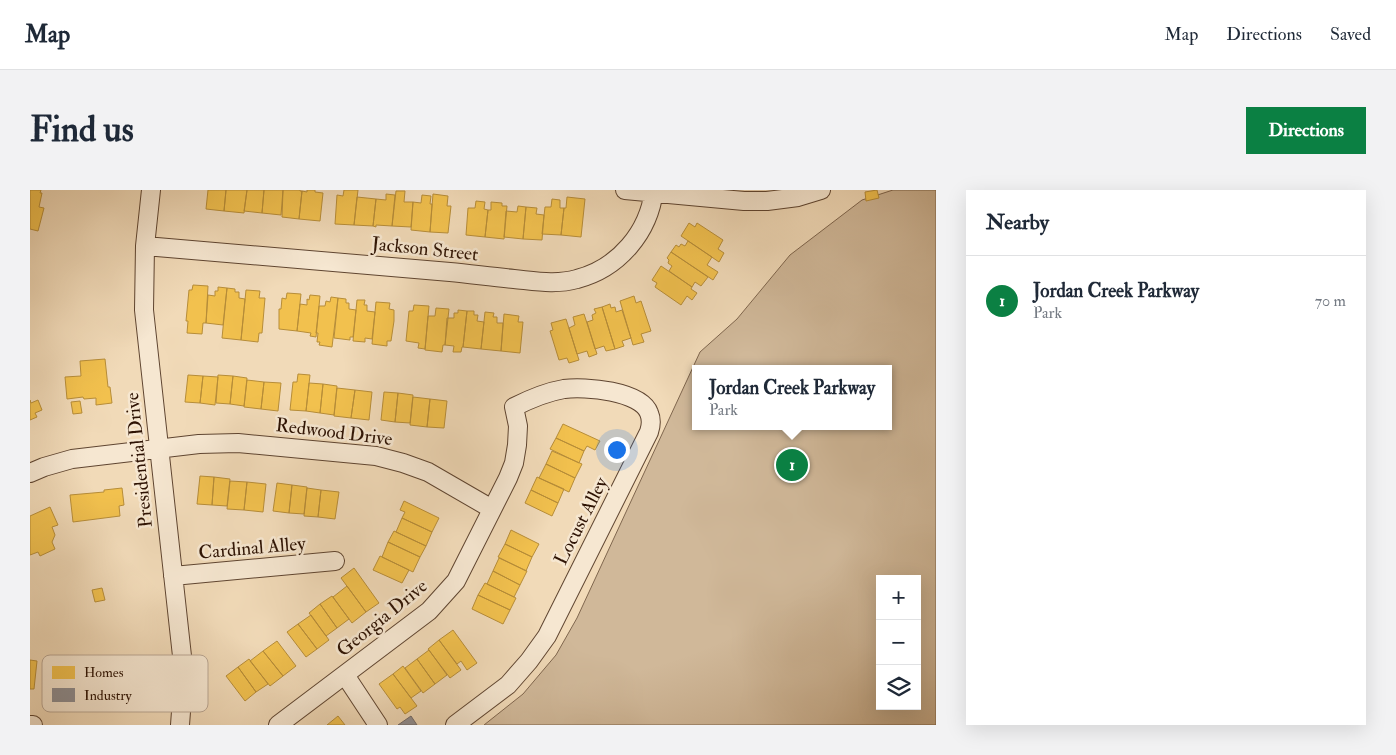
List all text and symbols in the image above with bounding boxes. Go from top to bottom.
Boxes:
text: Map [25,19,70,50]
text: Map [1165,23,1198,46]
text: Directions [1226,23,1302,46]
text: Saved [1330,23,1371,46]
button: Directions [1246,107,1366,154]
text: Find us [30,108,134,152]
text: Nearby [986,209,1049,236]
street label: Jackson Street [370,231,479,267]
text: Jordan Creek Parkway [1033,279,1199,303]
text: 1 [999,291,1005,311]
text: 70 m [1315,291,1346,311]
text: Park [1033,303,1062,323]
popup [692,365,892,430]
text: Jordan Creek Parkway [709,376,875,400]
street label: Presidential Drive [120,391,158,529]
text: Park [709,400,738,420]
street label: Redwood Drive [274,413,394,451]
your location [604,437,630,463]
pin: 1 [776,446,808,484]
street label: Locust Alley [549,473,614,569]
street label: Cardinal Alley [197,531,307,565]
street label: Georgia Drive [332,574,432,662]
map controls [876,575,921,710]
button: + [876,575,921,620]
button: − [876,620,921,665]
legend [42,655,208,712]
text: Homes [84,664,124,681]
button: layers [876,665,921,710]
text: Industry [84,687,133,705]

